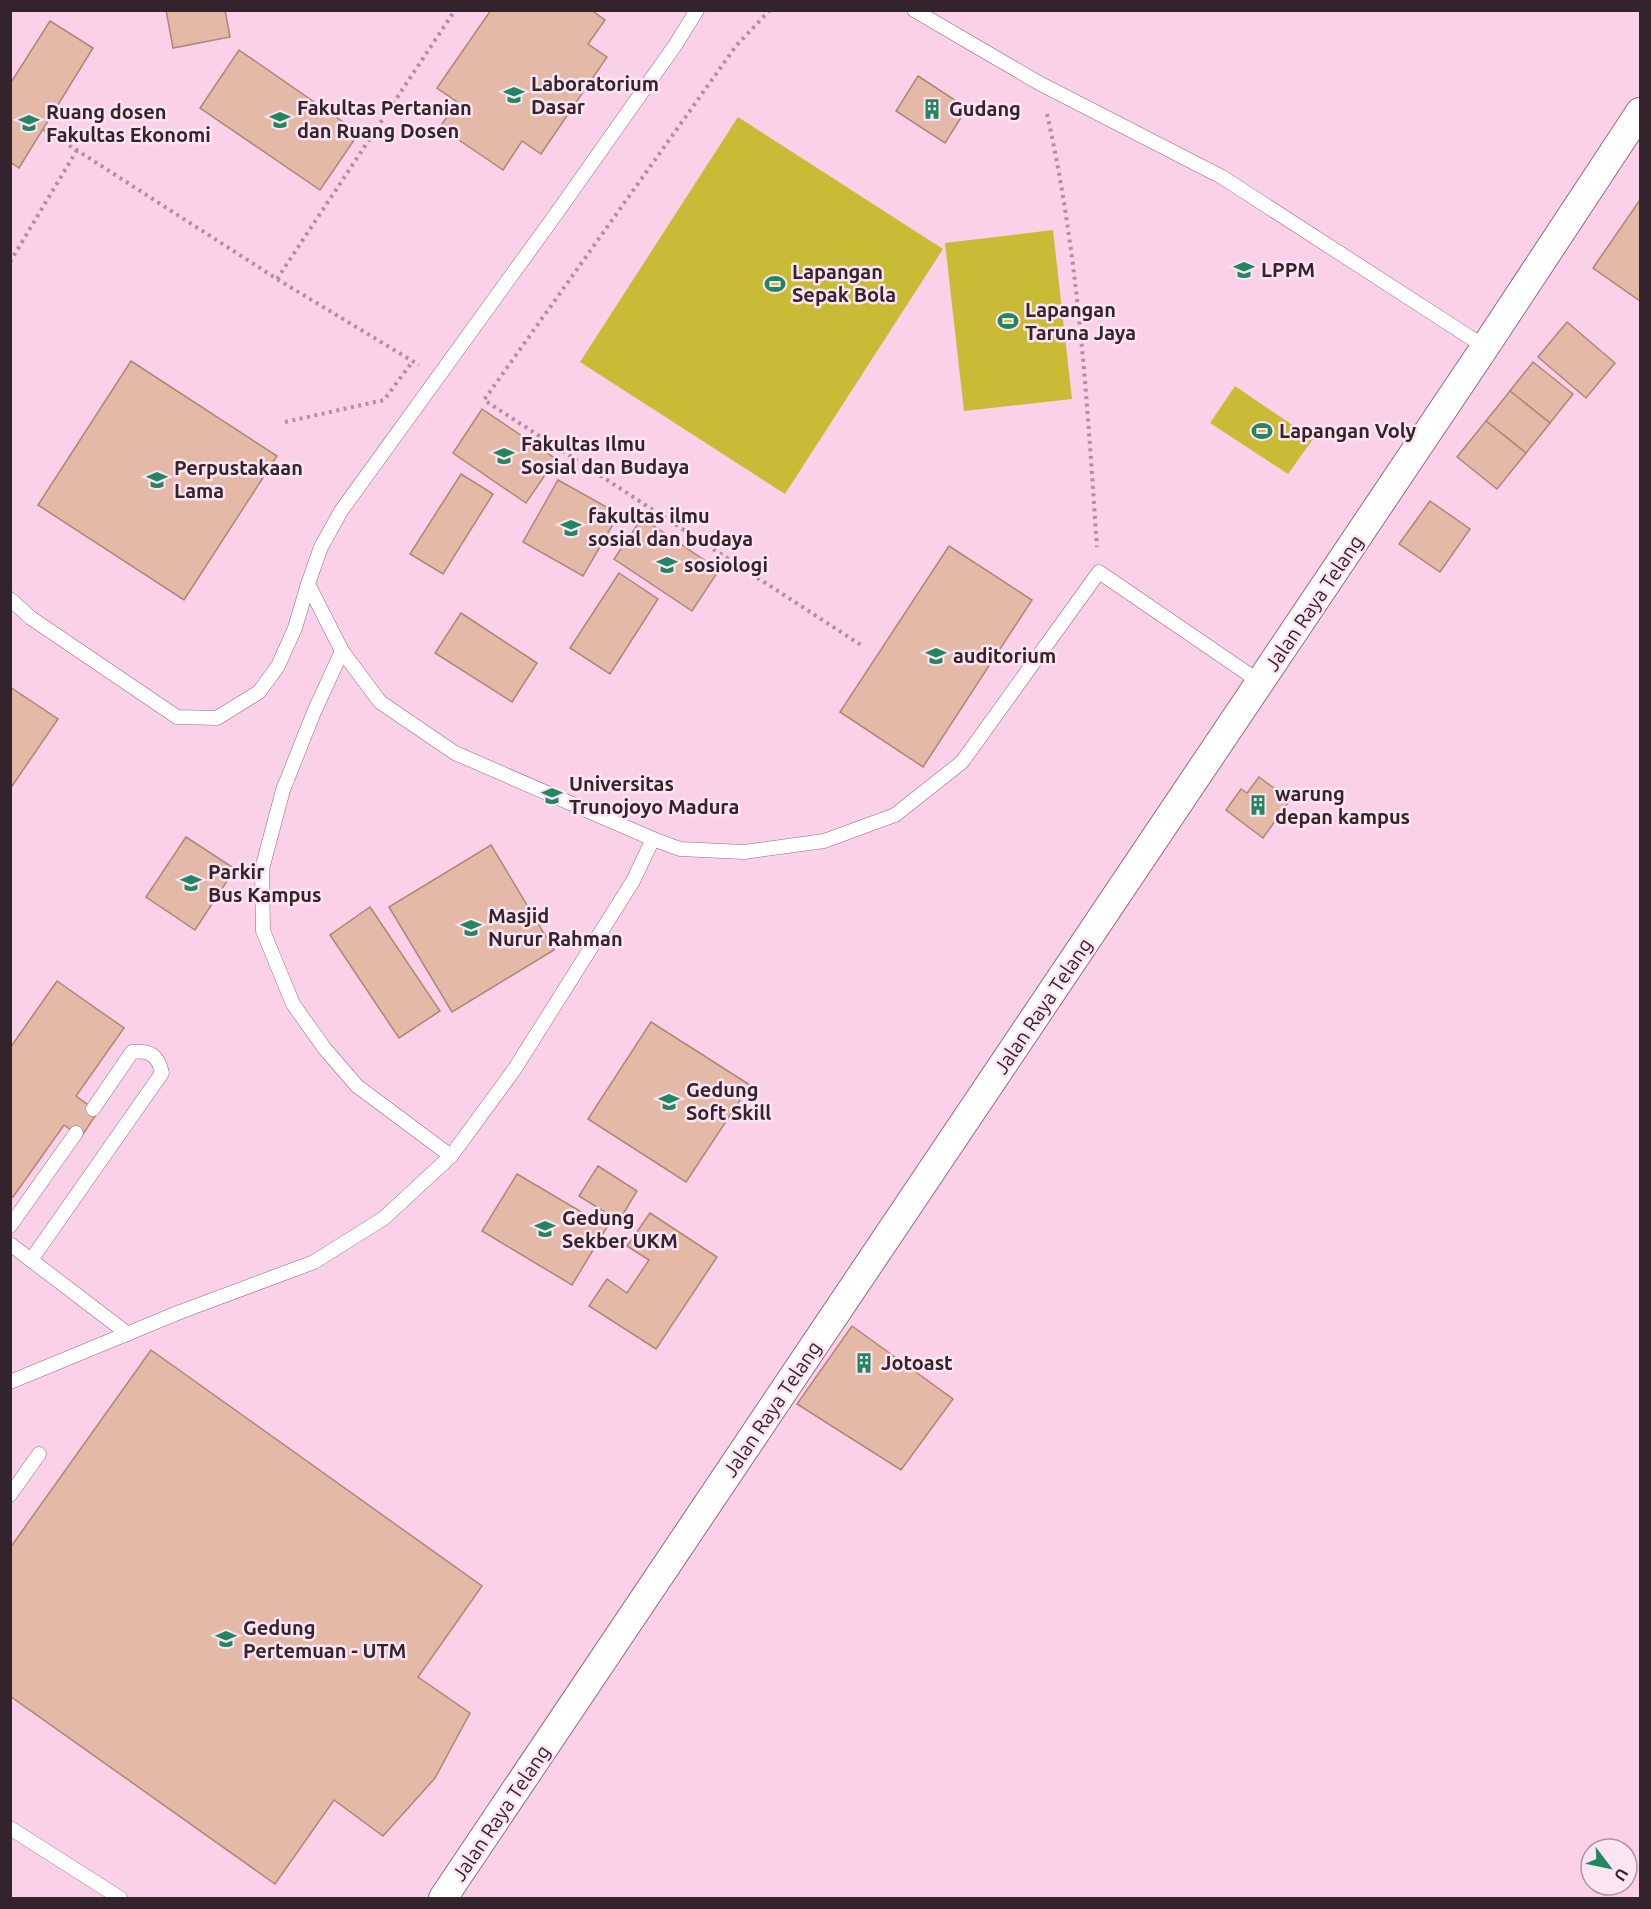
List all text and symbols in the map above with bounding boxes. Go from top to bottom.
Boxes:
place label: Laboratorium Dasar [531,72,659,118]
school or university icon: Laboratorium Dasar [502,83,526,107]
place label: Fakultas Pertanian dan Ruang Dosen [297,96,472,142]
building icon: Gudang [920,97,944,121]
place label: Gudang [949,97,1021,120]
place label: Ruang dosen Fakultas Ekonomi [46,100,211,146]
school or university icon: Fakultas Pertanian dan Ruang Dosen [268,108,292,132]
school or university icon: Ruang dosen Fakultas Ekonomi [17,111,41,135]
school or university icon: LPPM [1232,258,1256,282]
place label: LPPM [1261,258,1315,281]
place label: Lapangan Sepak Bola [792,260,896,306]
sports icon: Lapangan Sepak Bola [763,272,787,296]
place label: Lapangan Taruna Jaya [1025,298,1136,344]
sports icon: Lapangan Taruna Jaya [996,309,1020,333]
sports icon: Lapangan Voly [1250,419,1274,443]
place label: Lapangan Voly [1279,419,1417,442]
place label: Fakultas Ilmu Sosial dan Budaya [521,432,689,478]
school or university icon: Fakultas Ilmu Sosial dan Budaya [492,444,516,468]
place label: Perpustakaan Lama [174,456,303,502]
school or university icon: Perpustakaan Lama [145,468,169,492]
place label: fakultas ilmu sosial dan budaya [588,504,753,550]
school or university icon: fakultas ilmu sosial dan budaya [559,516,583,540]
street label: Jalan Raya Telang [1260,531,1367,675]
school or university icon: sosiologi [655,553,679,577]
place label: sosiologi [684,553,768,576]
school or university icon: auditorium [924,644,948,668]
place label: auditorium [953,644,1056,667]
place label: Universitas Trunojoyo Madura [569,772,739,818]
place label: warung depan kampus [1275,782,1410,828]
school or university icon: Universitas Trunojoyo Madura [540,784,564,808]
building icon: warung depan kampus [1246,793,1270,817]
place label: Parkir Bus Kampus [208,860,322,906]
school or university icon: Parkir Bus Kampus [179,871,203,895]
place label: Masjid Nurur Rahman [488,904,623,950]
school or university icon: Masjid Nurur Rahman [459,916,483,940]
street label: Jalan Raya Telang [989,934,1096,1078]
place label: Gedung Soft Skill [686,1078,771,1124]
school or university icon: Gedung Soft Skill [657,1090,681,1114]
place label: Gedung Sekber UKM [562,1206,678,1252]
school or university icon: Gedung Sekber UKM [533,1217,557,1241]
street label: Jalan Raya Telang [718,1337,825,1481]
building icon: Jotoast [852,1351,876,1375]
place label: Jotoast [881,1351,953,1374]
place label: Gedung Pertemuan - UTM [243,1616,406,1662]
school or university icon: Gedung Pertemuan - UTM [214,1627,238,1651]
street label: Jalan Raya Telang [447,1741,554,1885]
north arrow [1579,1837,1639,1897]
text: U [1611,1865,1632,1884]

